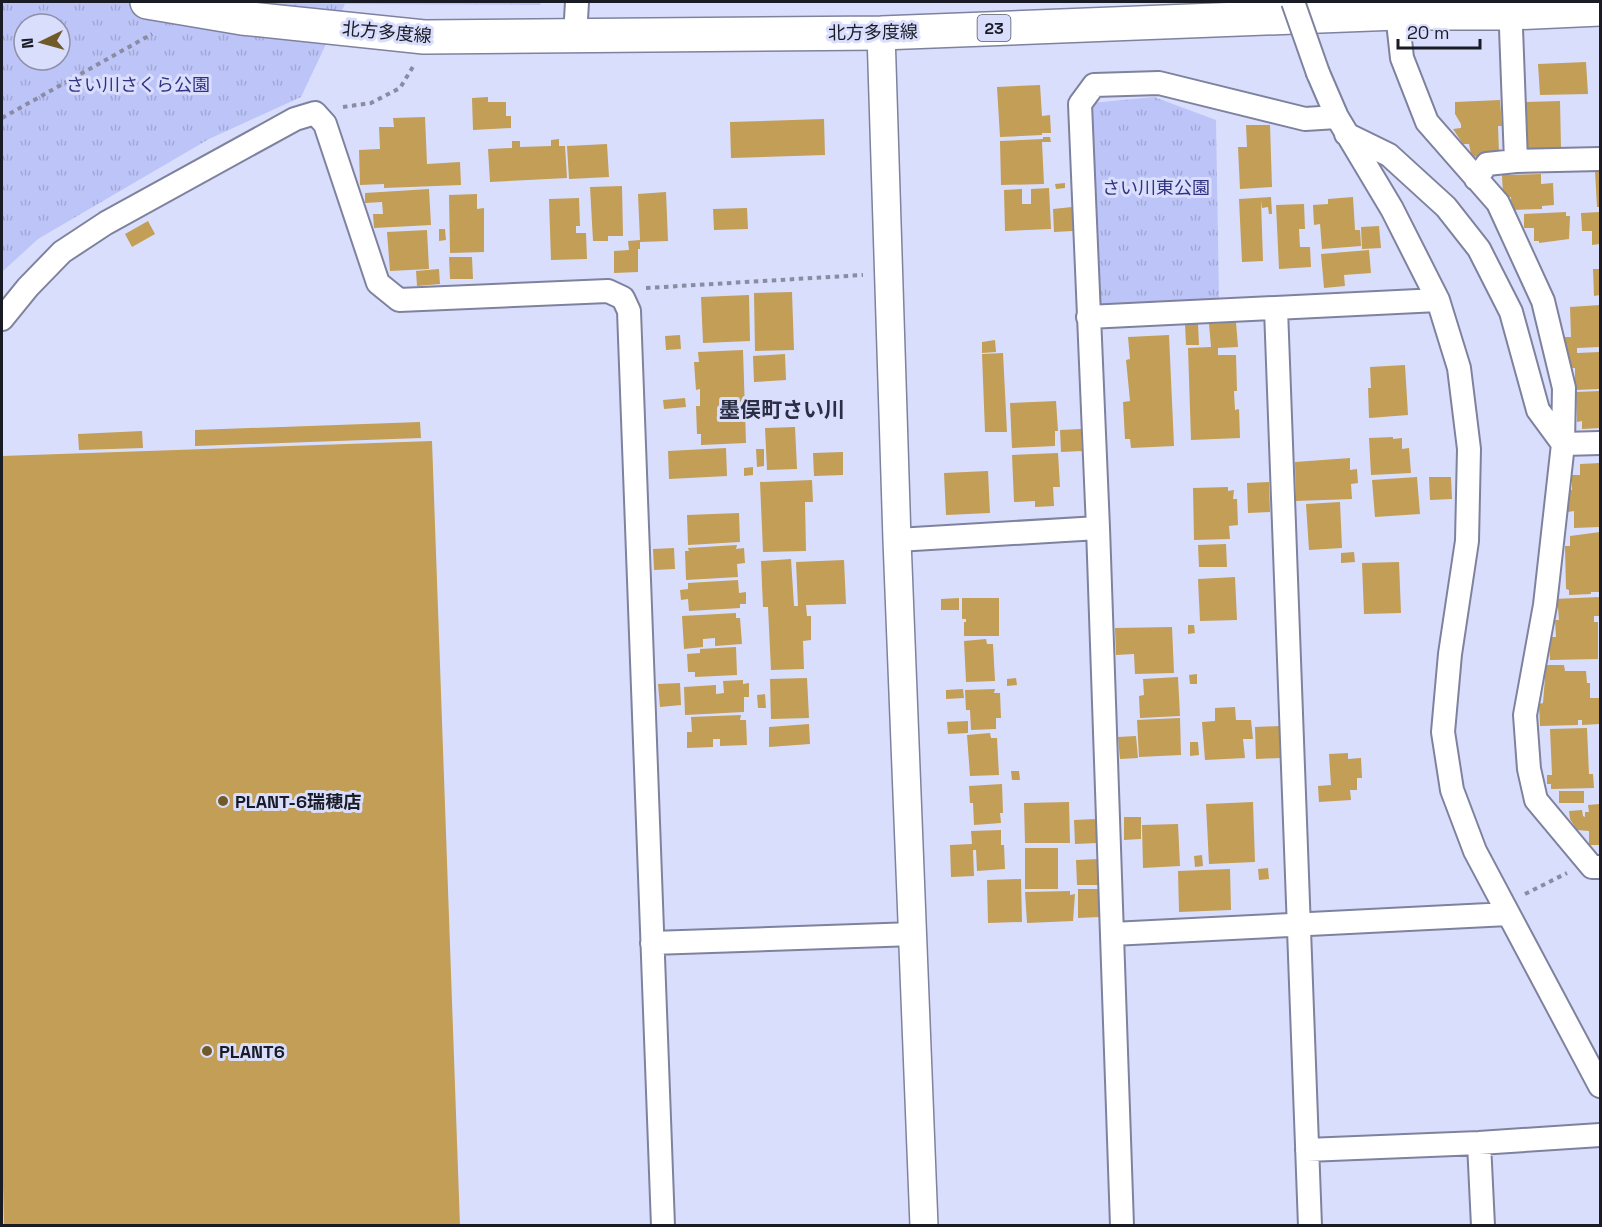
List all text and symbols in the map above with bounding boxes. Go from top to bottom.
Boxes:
north arrow [12,12,72,72]
scale bar [1398,12,1480,50]
road number: 23 [978,15,1010,41]
street label: 北方多度線 [341,17,433,47]
street label: 北方多度線 [828,20,918,44]
text: 20 m [1407,21,1450,44]
text: N [17,37,38,50]
park label: さい川さくら公園 [66,73,210,96]
park label: さい川東公園 [1102,176,1210,199]
district label: 墨俣町さい川 [719,396,845,423]
place label: PLANT-6瑞穂店 [235,790,361,813]
marker: PLANT-6瑞穂店 [216,794,230,808]
place label: PLANT6 [219,1040,285,1063]
marker: PLANT6 [200,1044,214,1058]

